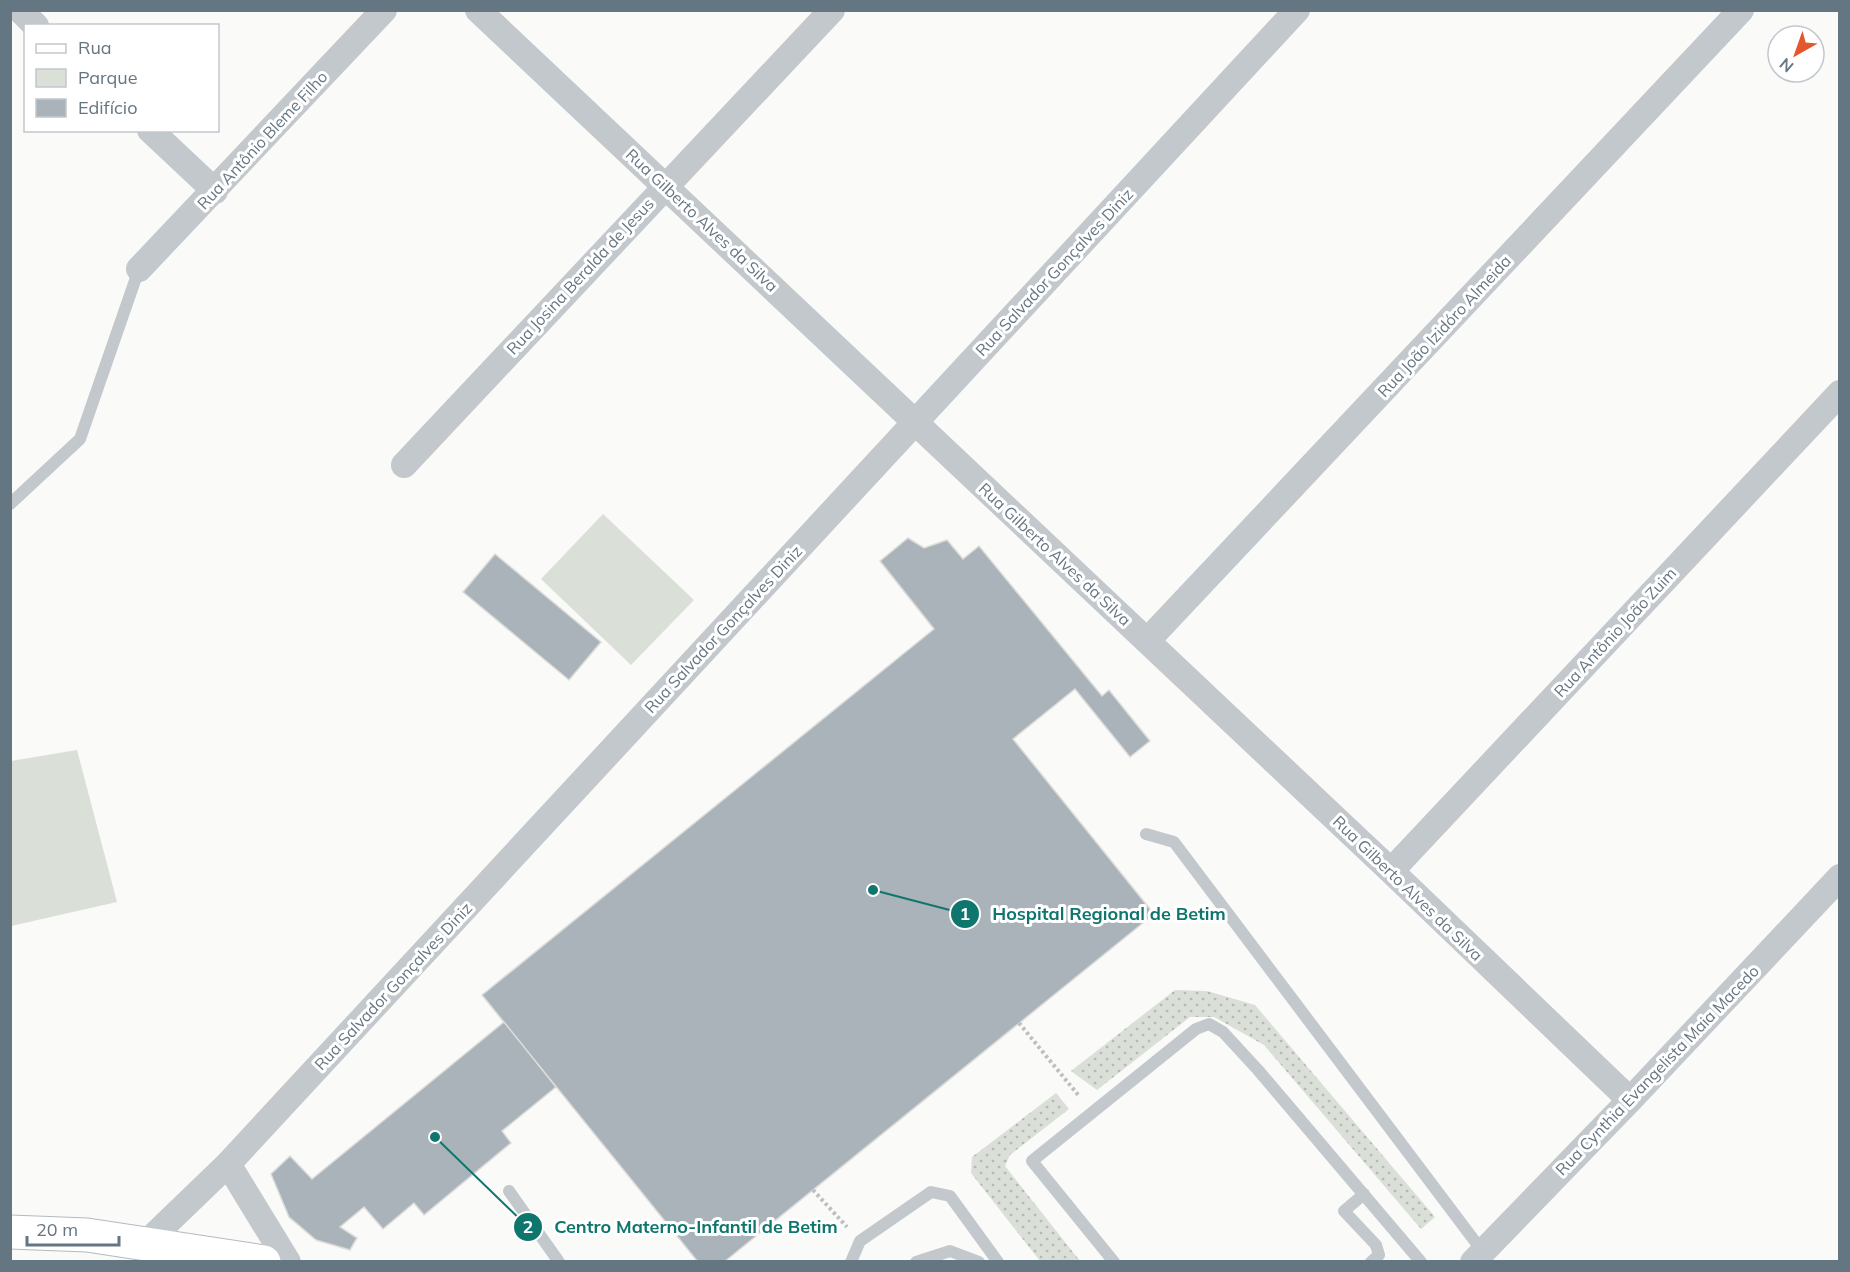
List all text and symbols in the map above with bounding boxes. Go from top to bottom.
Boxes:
legend [24,24,219,132]
north arrow [1766,24,1826,84]
text: Rua [78,36,112,59]
text: N [1775,54,1797,77]
text: Parque [78,66,137,89]
street label: Rua Antônio Bleme Filho [193,67,331,213]
text: Edifício [78,96,137,119]
street label: Rua Gilberto Alves da Silva [622,144,782,296]
street label: Rua Salvador Gonçalves Diniz [971,184,1137,360]
street label: Rua Josina Beralda de Jesus [502,193,658,359]
street label: Rua João Izidóro Almeida [1373,251,1515,401]
street label: Rua Gilberto Alves da Silva [975,478,1135,630]
street label: Rua Salvador Gonçalves Diniz [640,541,806,717]
street label: Rua Antônio João Zuim [1550,563,1680,701]
street label: Rua Gilberto Alves da Silva [1329,811,1487,965]
callout: Hospital Regional de Betim [950,896,1237,932]
street label: Rua Salvador Gonçalves Diniz [310,898,476,1074]
text: 1 [960,902,970,925]
text: Hospital Regional de Betim [992,902,1226,925]
street label: Rua Cynthia Evangelista Maia Macedo [1551,961,1763,1179]
scale bar [27,1209,118,1247]
callout: Centro Materno-Infantil de Betim [513,1209,850,1245]
text: 2 [523,1215,533,1238]
text: Centro Materno-Infantil de Betim [554,1215,838,1238]
text: 20 m [36,1218,78,1241]

